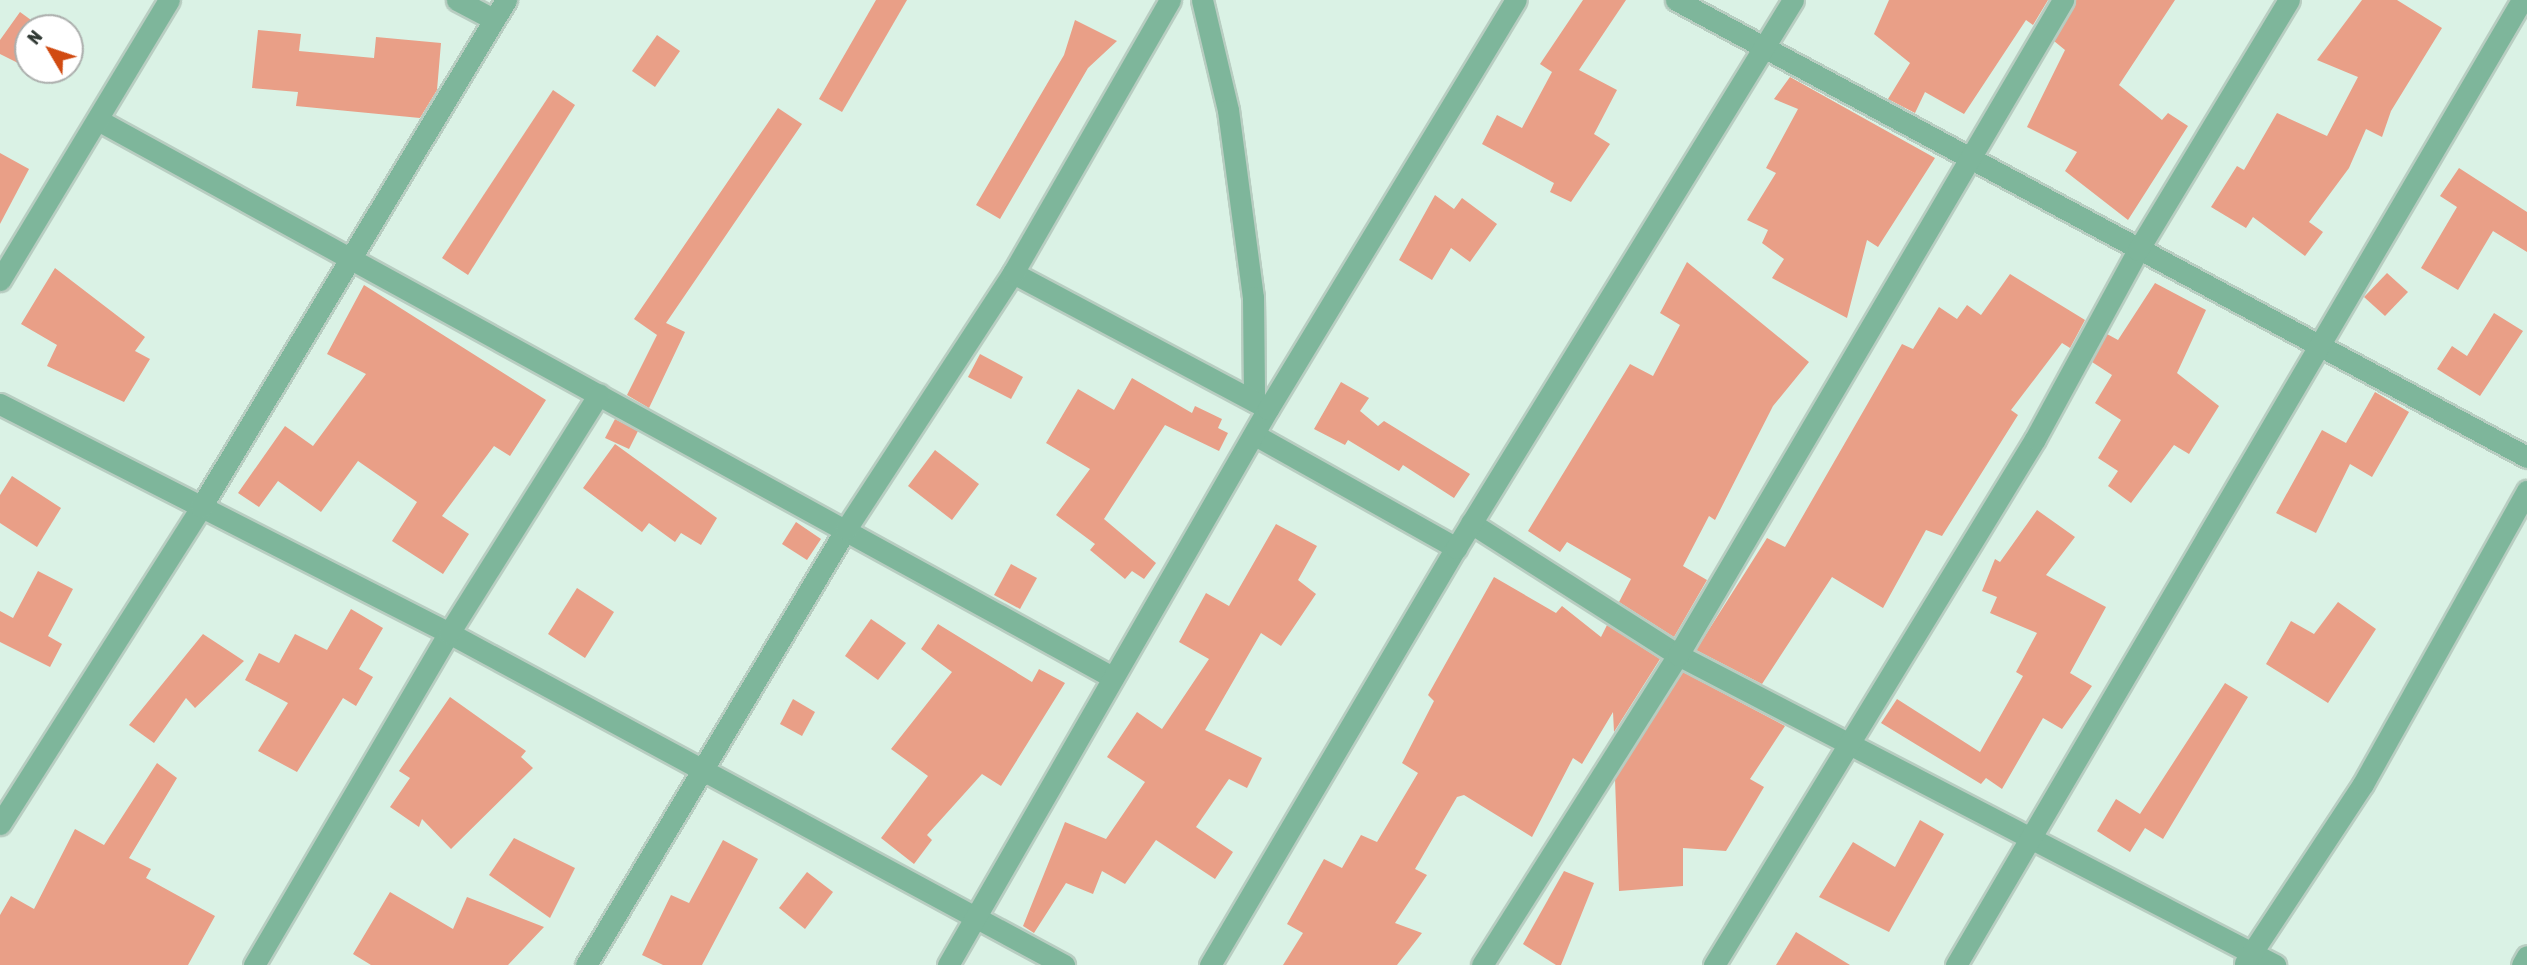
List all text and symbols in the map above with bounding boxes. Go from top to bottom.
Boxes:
north arrow [14,14,84,84]
text: N [22,26,46,48]

